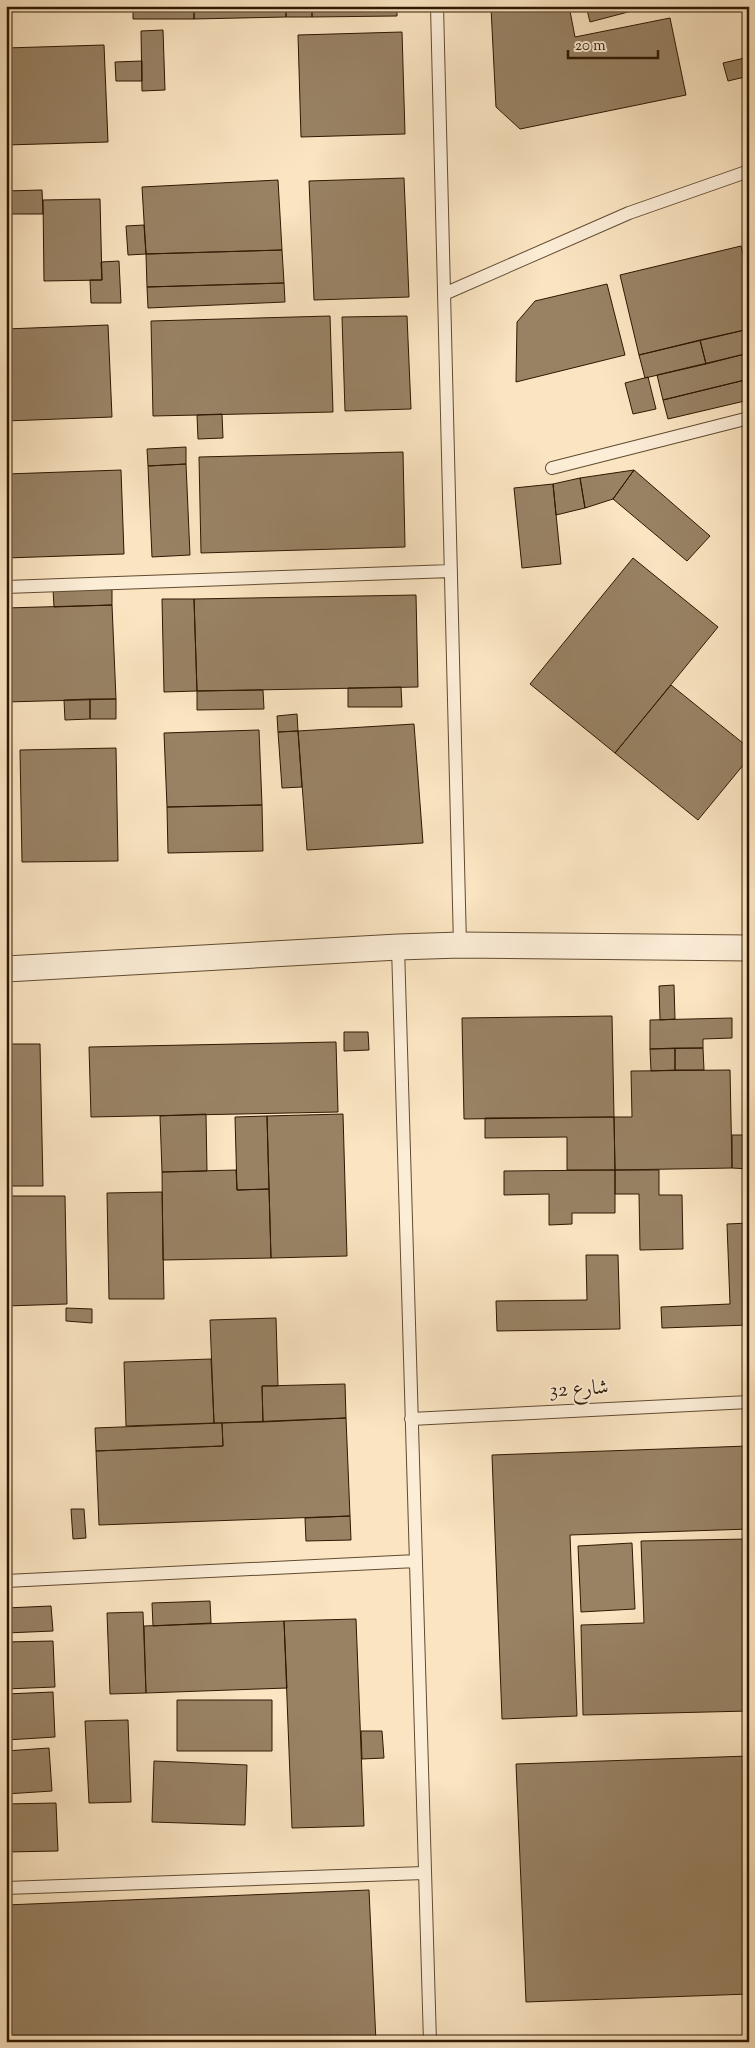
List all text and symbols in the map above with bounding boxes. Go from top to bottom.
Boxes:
scale bar [568,28,658,60]
text: 20 m [575,36,606,57]
street label: شارع 32 [549,1373,609,1408]

